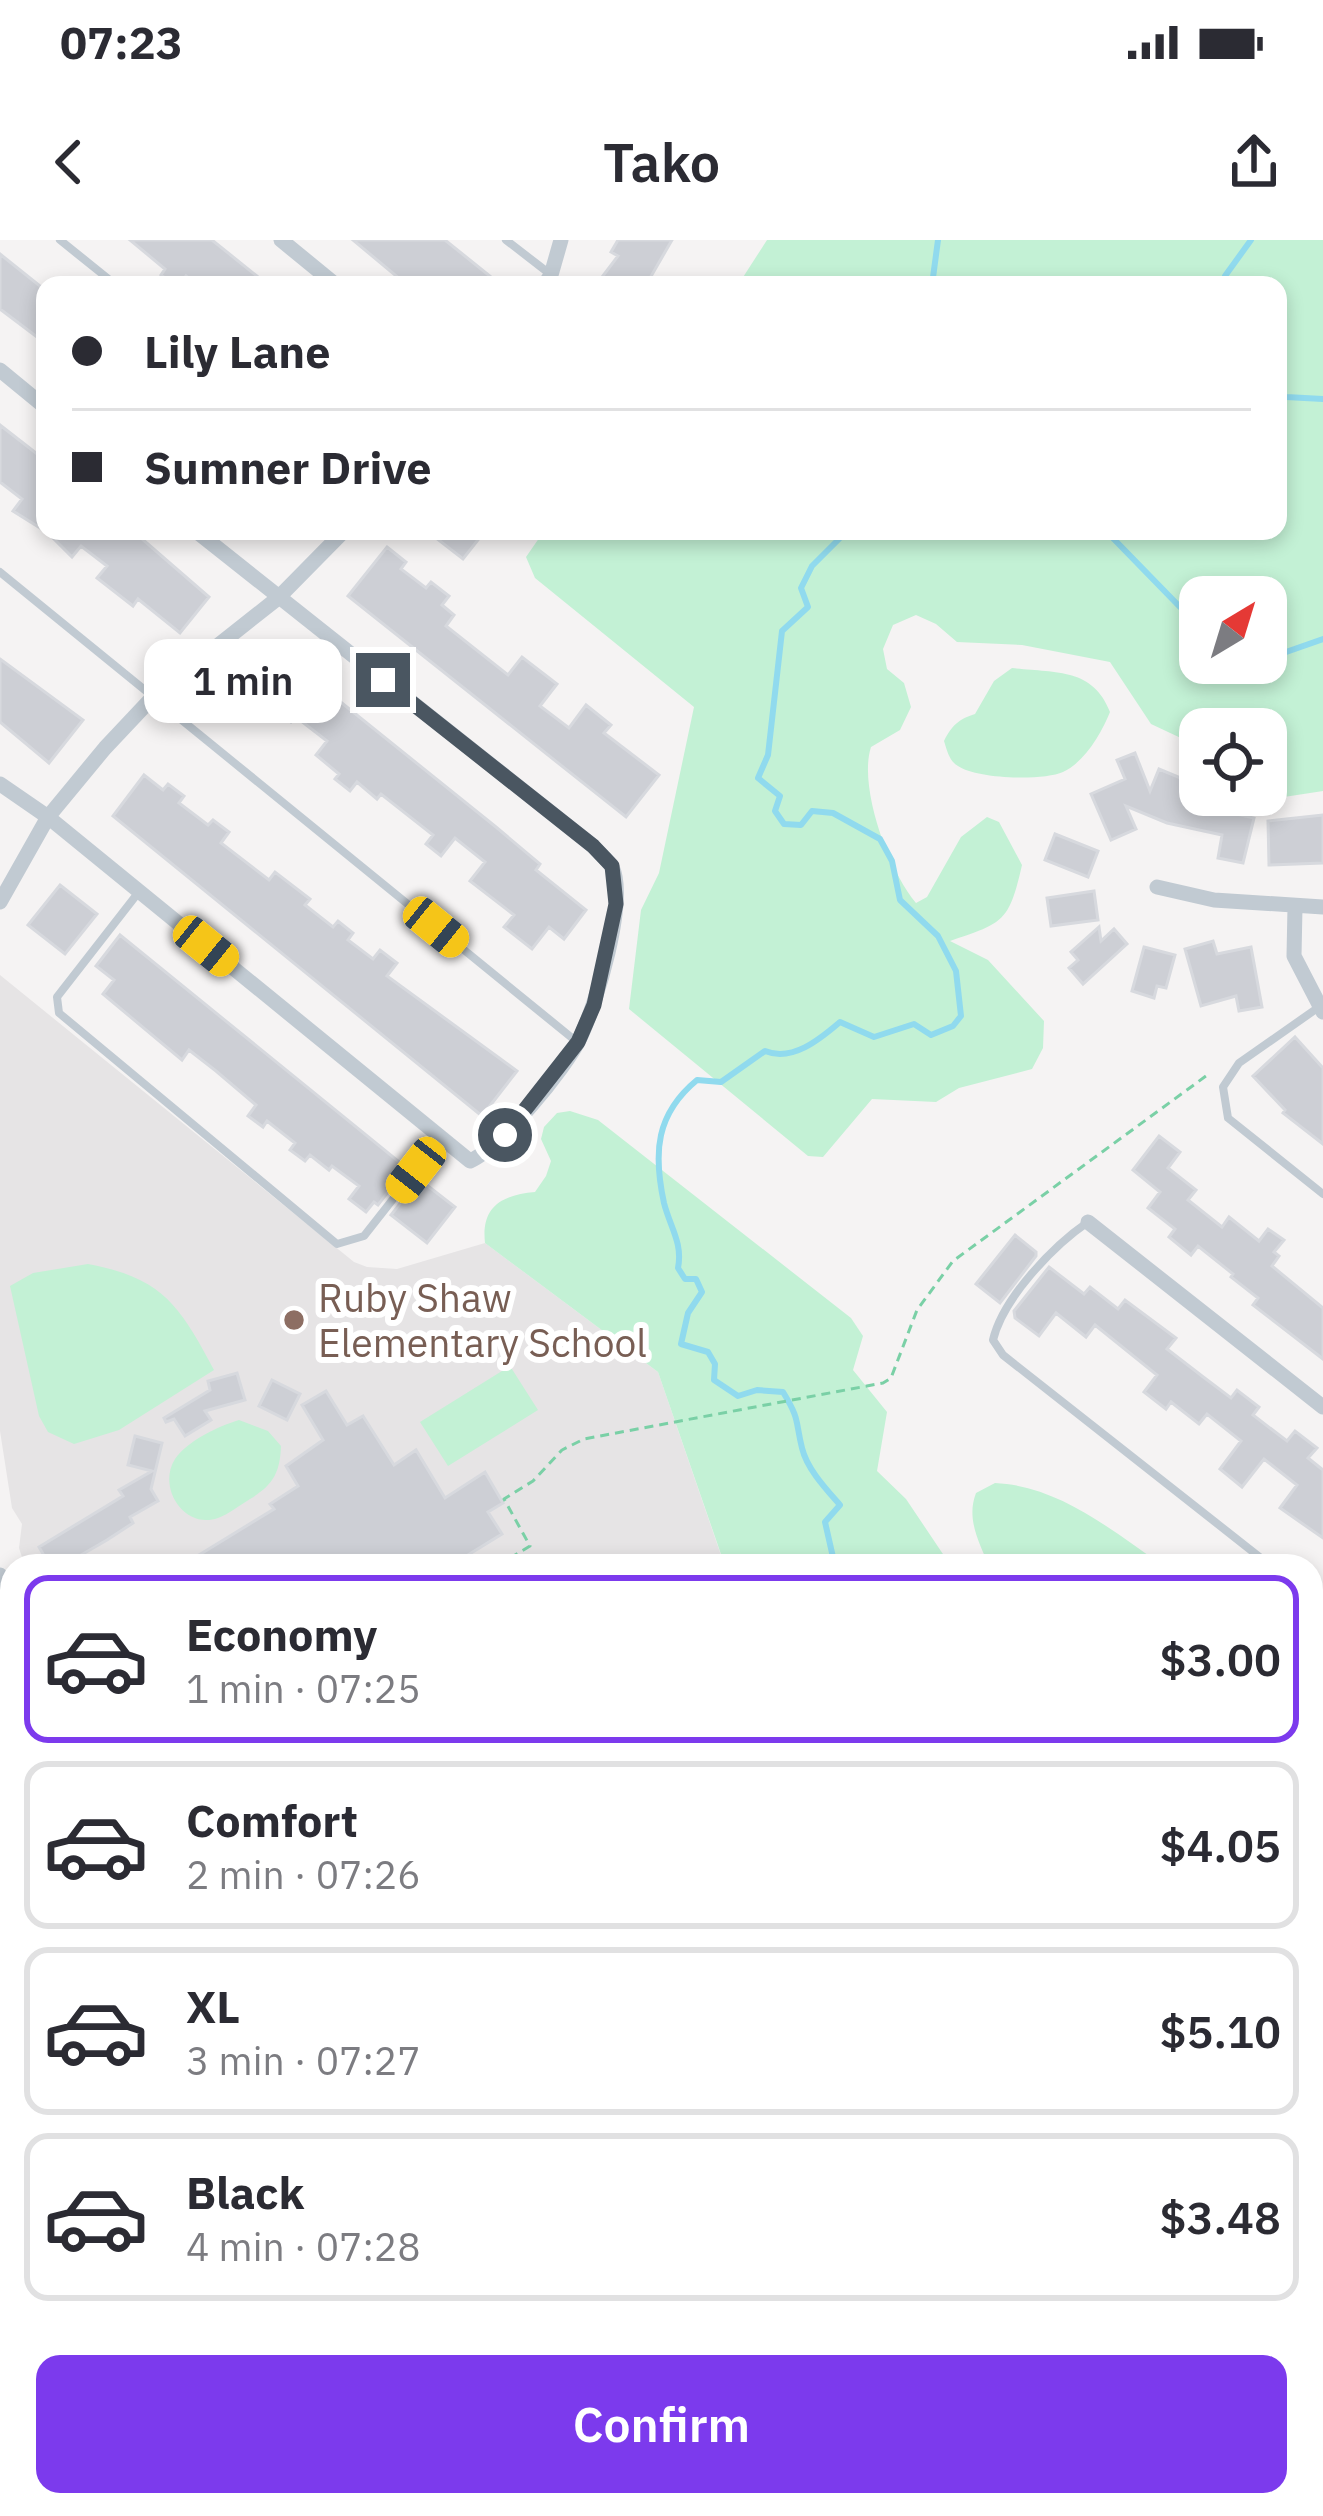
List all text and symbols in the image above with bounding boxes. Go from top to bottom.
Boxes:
text: 07:23 [60,13,183,71]
text: Tako [603,127,720,197]
icon: back [36,129,102,195]
icon: share [1221,129,1287,195]
text: Lily Lane [144,322,330,380]
text: Sumner Drive [144,438,432,496]
north arrow [1179,576,1287,684]
map controls [1179,576,1287,816]
callout: 1 min [143,638,341,722]
route end [356,653,410,707]
text: 1 min [193,655,293,706]
button: locate [1179,708,1287,816]
car [397,890,475,964]
car [167,909,245,983]
route start [478,1108,532,1162]
car [380,1131,452,1209]
place label: Ruby Shaw Elementary School [318,1272,647,1368]
marker: Ruby Shaw Elementary School [281,1307,307,1333]
icon: car [42,1605,150,1713]
text: Economy [186,1605,377,1663]
text: $3.00 [1160,1630,1281,1688]
text: 1 min · 07:25 [186,1663,421,1714]
icon: car [42,1791,150,1899]
text: Comfort [186,1791,358,1849]
text: $4.05 [1160,1816,1281,1874]
text: 2 min · 07:26 [186,1849,421,1900]
icon: car [42,1977,150,2085]
text: XL [186,1977,240,2035]
text: $5.10 [1160,2002,1281,2060]
text: 3 min · 07:27 [186,2035,421,2086]
icon: car [42,2163,150,2271]
text: Black [186,2163,305,2221]
text: $3.48 [1160,2188,1281,2246]
text: 4 min · 07:28 [186,2221,421,2272]
button: Confirm [36,2355,1287,2493]

